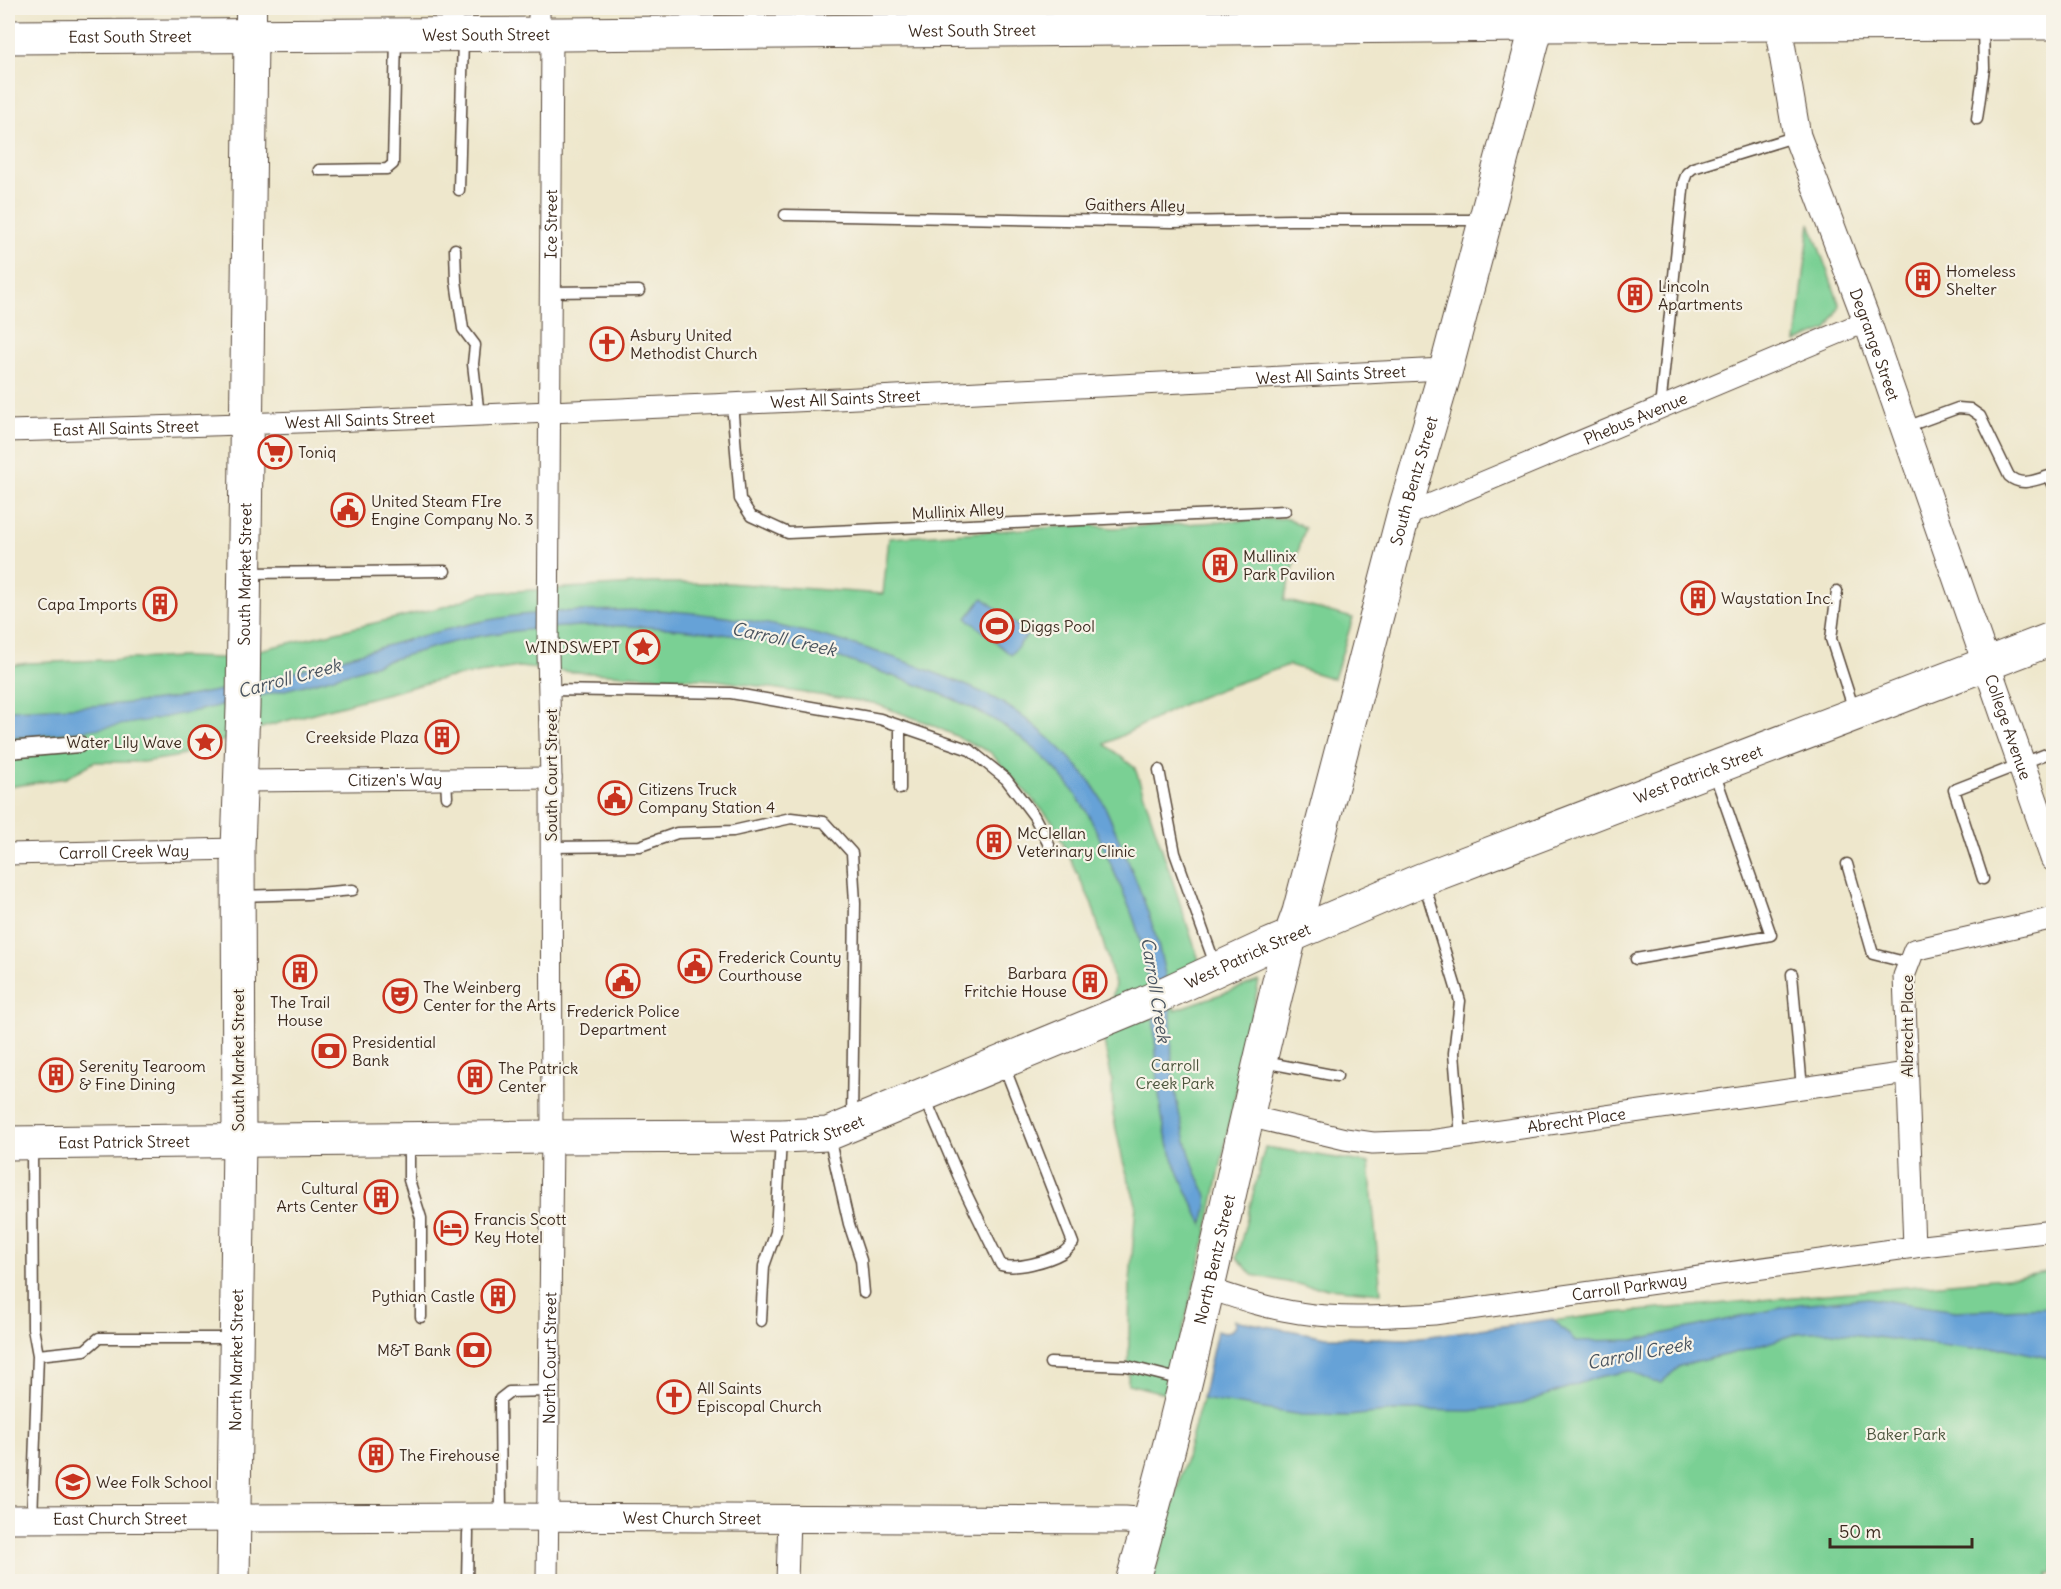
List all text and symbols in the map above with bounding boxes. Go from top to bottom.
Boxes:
street label: West South Street [908,20,1036,41]
street label: West South Street [422,24,550,45]
street label: East South Street [68,26,192,47]
street label: Ice Street [541,189,561,259]
street label: Gaithers Alley [1085,194,1185,216]
place label: Homeless Shelter [1946,261,2016,299]
building icon: Homeless Shelter [1905,262,1941,298]
place label: Lincoln Apartments [1658,276,1743,314]
building icon: Lincoln Apartments [1617,277,1653,313]
street label: Degrange Street [1846,286,1904,404]
place label: Asbury United Methodist Church [630,325,757,363]
church icon: Asbury United Methodist Church [589,326,625,362]
street label: West All Saints Street [1255,361,1407,388]
street label: West All Saints Street [770,385,921,412]
street label: Phebus Avenue [1581,388,1690,449]
street label: West All Saints Street [284,407,436,433]
street label: South Bentz Street [1386,413,1442,548]
street label: East All Saints Street [53,415,200,440]
supermarket icon: Toniq [257,434,293,470]
place label: Toniq [298,442,336,462]
place label: United Steam FIre Engine Company No. 3 [371,491,534,529]
public building icon: United Steam FIre Engine Company No. 3 [330,492,366,528]
street label: Mullinix Alley [911,499,1005,523]
street label: South Market Street [234,502,255,646]
place label: Mullinix Park Pavilion [1243,546,1335,584]
building icon: Mullinix Park Pavilion [1202,547,1238,583]
building icon: Waystation Inc. [1680,580,1716,616]
building icon: Capa Imports [142,586,178,622]
place label: Waystation Inc. [1721,588,1834,608]
place label: Capa Imports [37,594,137,614]
sports icon: Diggs Pool [979,608,1015,644]
place label: Diggs Pool [1020,616,1095,636]
water label: Carroll Creek [730,617,840,662]
place icon: WINDSWEPT [625,629,661,665]
place label: WINDSWEPT [525,637,620,657]
water label: Carroll Creek [235,653,345,703]
street label: College Avenue [1981,672,2036,782]
street label: South Court Street [541,708,561,841]
building icon: Creekside Plaza [424,719,460,755]
place icon: Water Lily Wave [187,724,223,760]
place label: Creekside Plaza [305,727,419,747]
place label: Water Lily Wave [66,732,182,752]
street label: West Patrick Street [1631,740,1766,808]
street label: Citizen's Way [348,769,442,790]
place label: Citizens Truck Company Station 4 [638,779,775,817]
public building icon: Citizens Truck Company Station 4 [597,780,633,816]
place label: McClellan Veterinary Clinic [1017,823,1135,861]
building icon: McClellan Veterinary Clinic [976,824,1012,860]
street label: Carroll Creek Way [59,840,189,863]
street label: West Patrick Street [1181,918,1314,993]
water label: Carroll Creek [1136,936,1176,1046]
place label: Frederick County Courthouse [718,947,842,985]
public building icon: Frederick County Courthouse [677,948,713,984]
building icon: The Trail House [282,954,318,990]
public building icon: Frederick Police Department [605,963,641,999]
place label: Barbara Fritchie House [964,963,1067,1001]
building icon: Barbara Fritchie House [1072,964,1108,1000]
street label: Albrecht Place [1897,975,1917,1077]
place label: The Weinberg Center for the Arts [423,977,556,1015]
theatre icon: The Weinberg Center for the Arts [382,978,418,1014]
street label: South Market Street [228,988,248,1131]
place label: The Trail House [270,992,330,1030]
place label: Frederick Police Department [566,1001,680,1039]
place label: Presidential Bank [352,1032,436,1070]
bank icon: Presidential Bank [311,1033,347,1069]
park label: Carroll Creek Park [1136,1055,1214,1093]
place label: Serenity Tearoom & Fine Dining [79,1056,206,1094]
building icon: Serenity Tearoom & Fine Dining [38,1057,74,1093]
place label: The Patrick Center [498,1058,578,1096]
building icon: The Patrick Center [457,1059,493,1095]
street label: Abrecht Place [1526,1103,1627,1137]
street label: West Patrick Street [730,1110,867,1146]
street label: East Patrick Street [58,1131,190,1152]
place label: Cultural Arts Center [276,1178,358,1216]
building icon: Cultural Arts Center [363,1179,399,1215]
street label: North Bentz Street [1190,1192,1239,1326]
place label: Francis Scott Key Hotel [474,1209,567,1247]
hotel icon: Francis Scott Key Hotel [433,1210,469,1246]
street label: Carroll Parkway [1570,1269,1688,1305]
building icon: Pythian Castle [480,1278,516,1314]
place label: Pythian Castle [371,1286,475,1306]
street label: North Market Street [225,1288,247,1431]
street label: North Court Street [539,1291,560,1424]
water label: Carroll Creek [1585,1331,1695,1374]
bank icon: M&T Bank [456,1332,492,1368]
place label: M&T Bank [377,1340,451,1360]
place label: All Saints Episcopal Church [697,1378,822,1416]
church icon: All Saints Episcopal Church [656,1379,692,1415]
park label: Baker Park [1866,1424,1946,1444]
building icon: The Firehouse [358,1437,394,1473]
place label: The Firehouse [399,1445,500,1465]
school or university icon: Wee Folk School [55,1464,91,1500]
place label: Wee Folk School [96,1472,212,1492]
street label: East Church Street [53,1508,188,1529]
street label: West Church Street [623,1508,762,1528]
scale bar [1830,1511,1972,1549]
text: 50 m [1839,1520,1881,1543]

